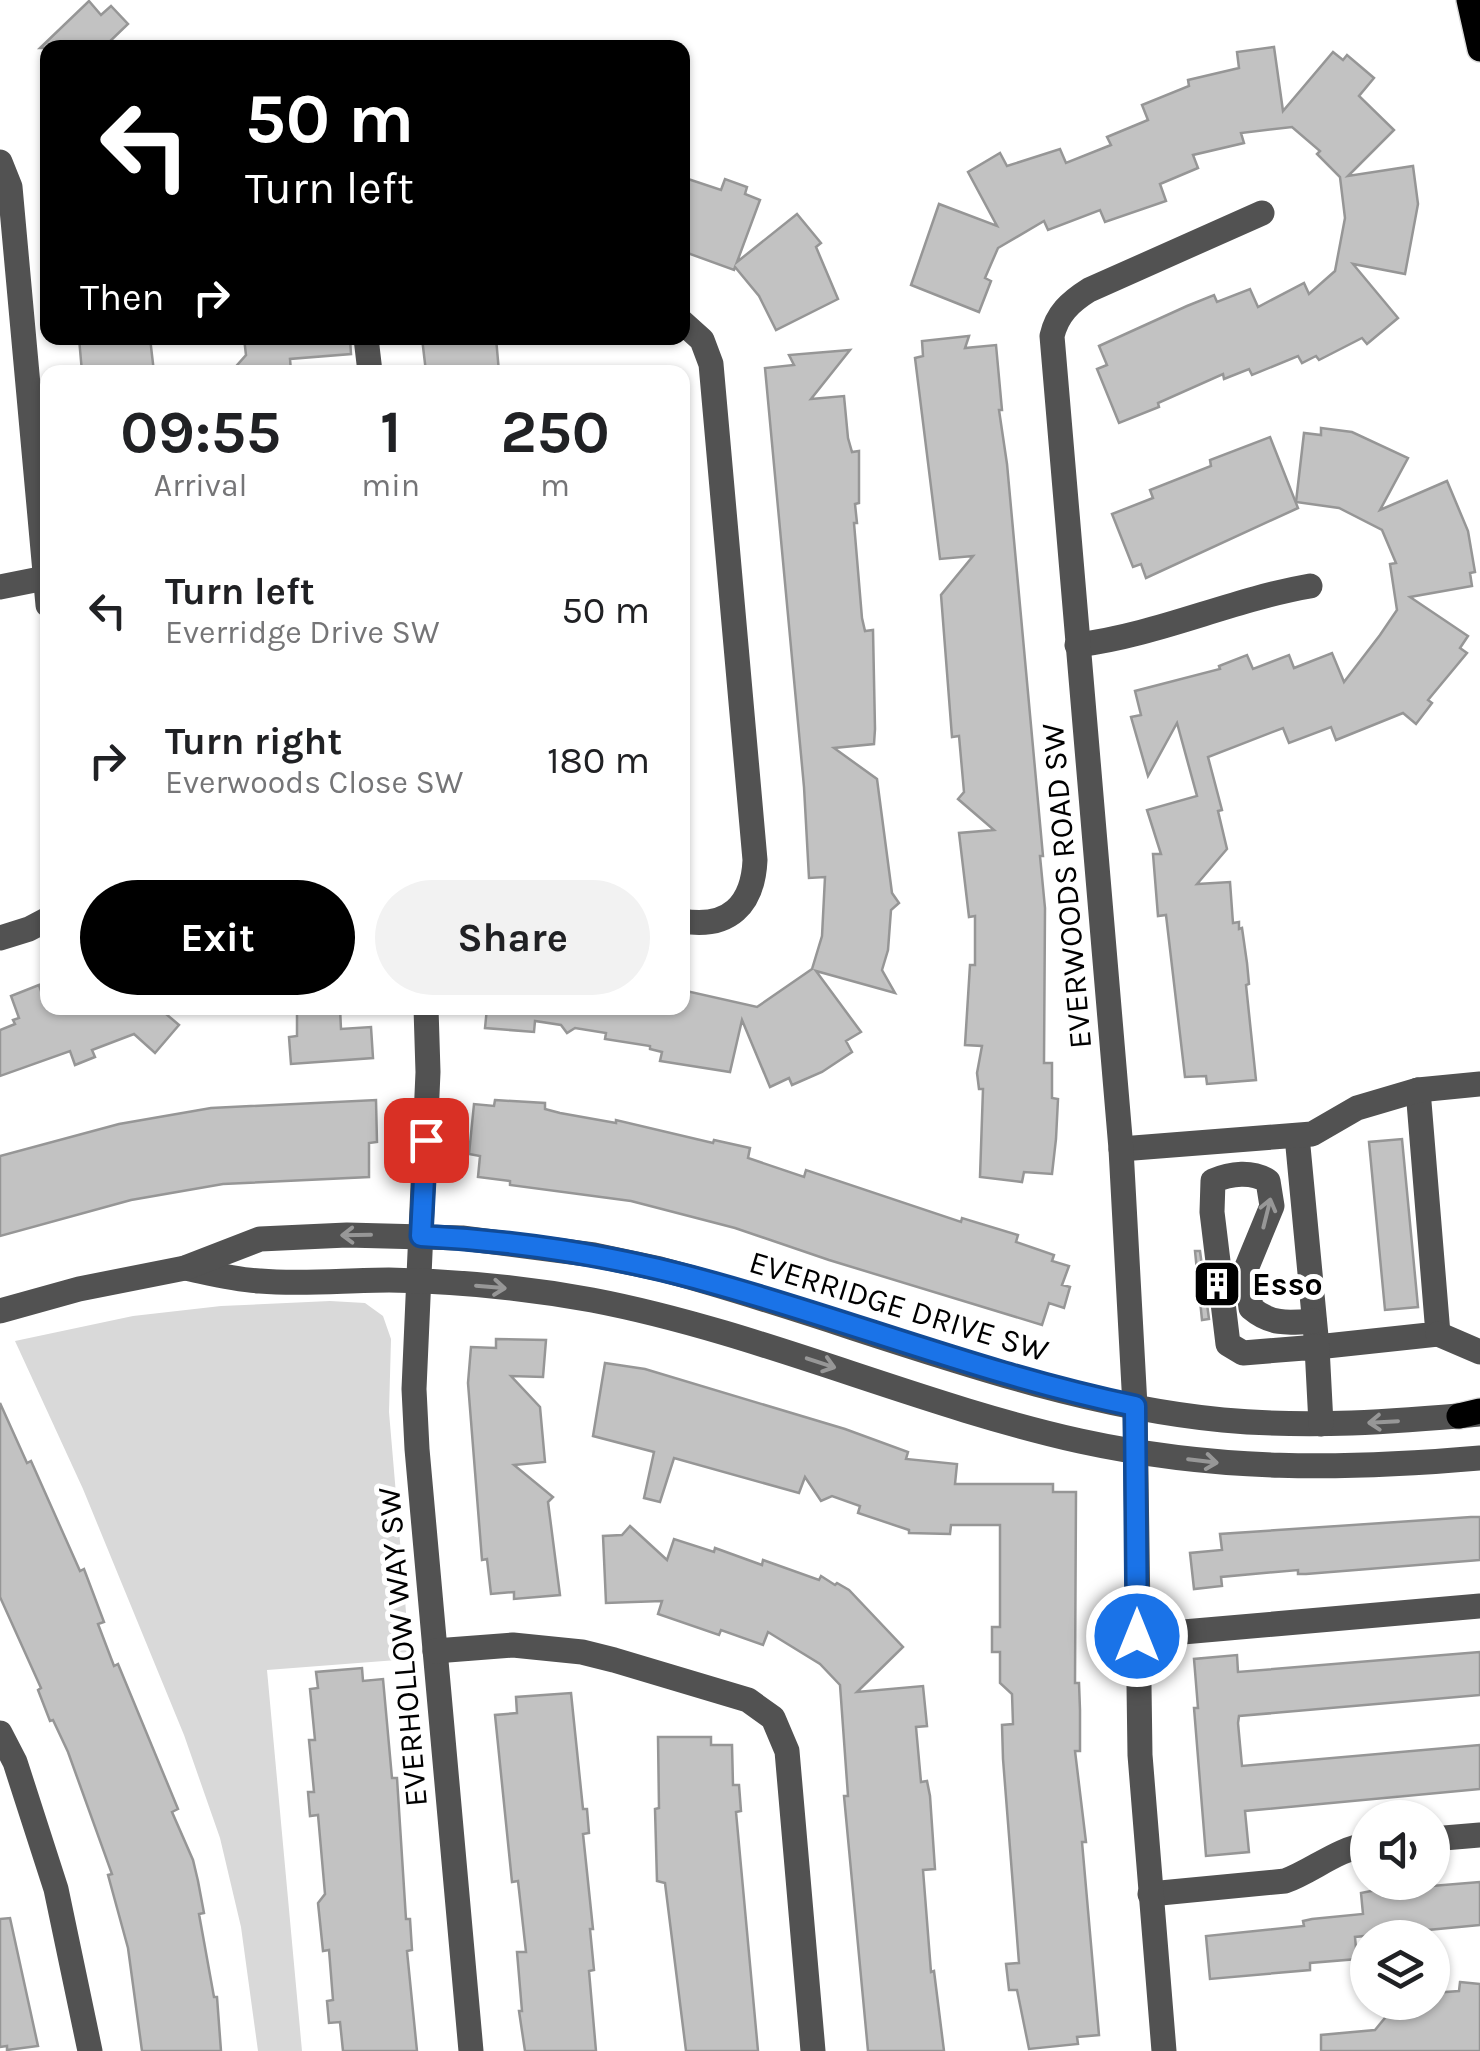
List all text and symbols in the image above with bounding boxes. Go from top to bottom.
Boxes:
text: 50 m [245,78,414,160]
icon: left [80,80,210,210]
text: Turn left [245,162,414,214]
icon: right [184,270,239,325]
text: Then [80,275,164,320]
text: 09:55 [120,397,281,467]
text: 1 [380,397,401,467]
text: 250 [500,397,610,467]
text: Arrival [154,467,248,504]
text: min [361,467,420,504]
text: m [540,467,570,504]
text: Turn left [165,569,315,614]
icon: left [80,583,135,638]
text: 50 m [561,588,650,633]
text: Everridge Drive SW [165,614,440,651]
text: Turn right [165,719,342,764]
street label: EVERWOODS ROAD SW [1034,721,1099,1050]
icon: right [80,733,135,788]
text: 180 m [547,738,650,783]
text: Everwoods Close SW [165,764,463,801]
button: Exit [80,880,355,995]
button: Share [375,880,650,995]
pin [384,1098,469,1183]
icon: arrive [399,1113,454,1168]
one-way arrow [1258,1197,1277,1229]
one-way arrow [340,1226,372,1245]
street label: EVERRIDGE DRIVE SW [745,1243,1053,1370]
building icon: Esso [1191,1258,1243,1310]
place label: Esso [1252,1266,1323,1303]
one-way arrow [474,1277,506,1296]
one-way arrow [805,1355,836,1373]
one-way arrow [1367,1413,1399,1432]
one-way arrow [1186,1452,1218,1471]
street label: EVERHOLLOW WAY SW [370,1485,435,1808]
position arrow [1085,1584,1189,1688]
map controls [1350,1800,1450,2020]
button: sound [1350,1800,1450,1900]
button: layers [1350,1920,1450,2020]

